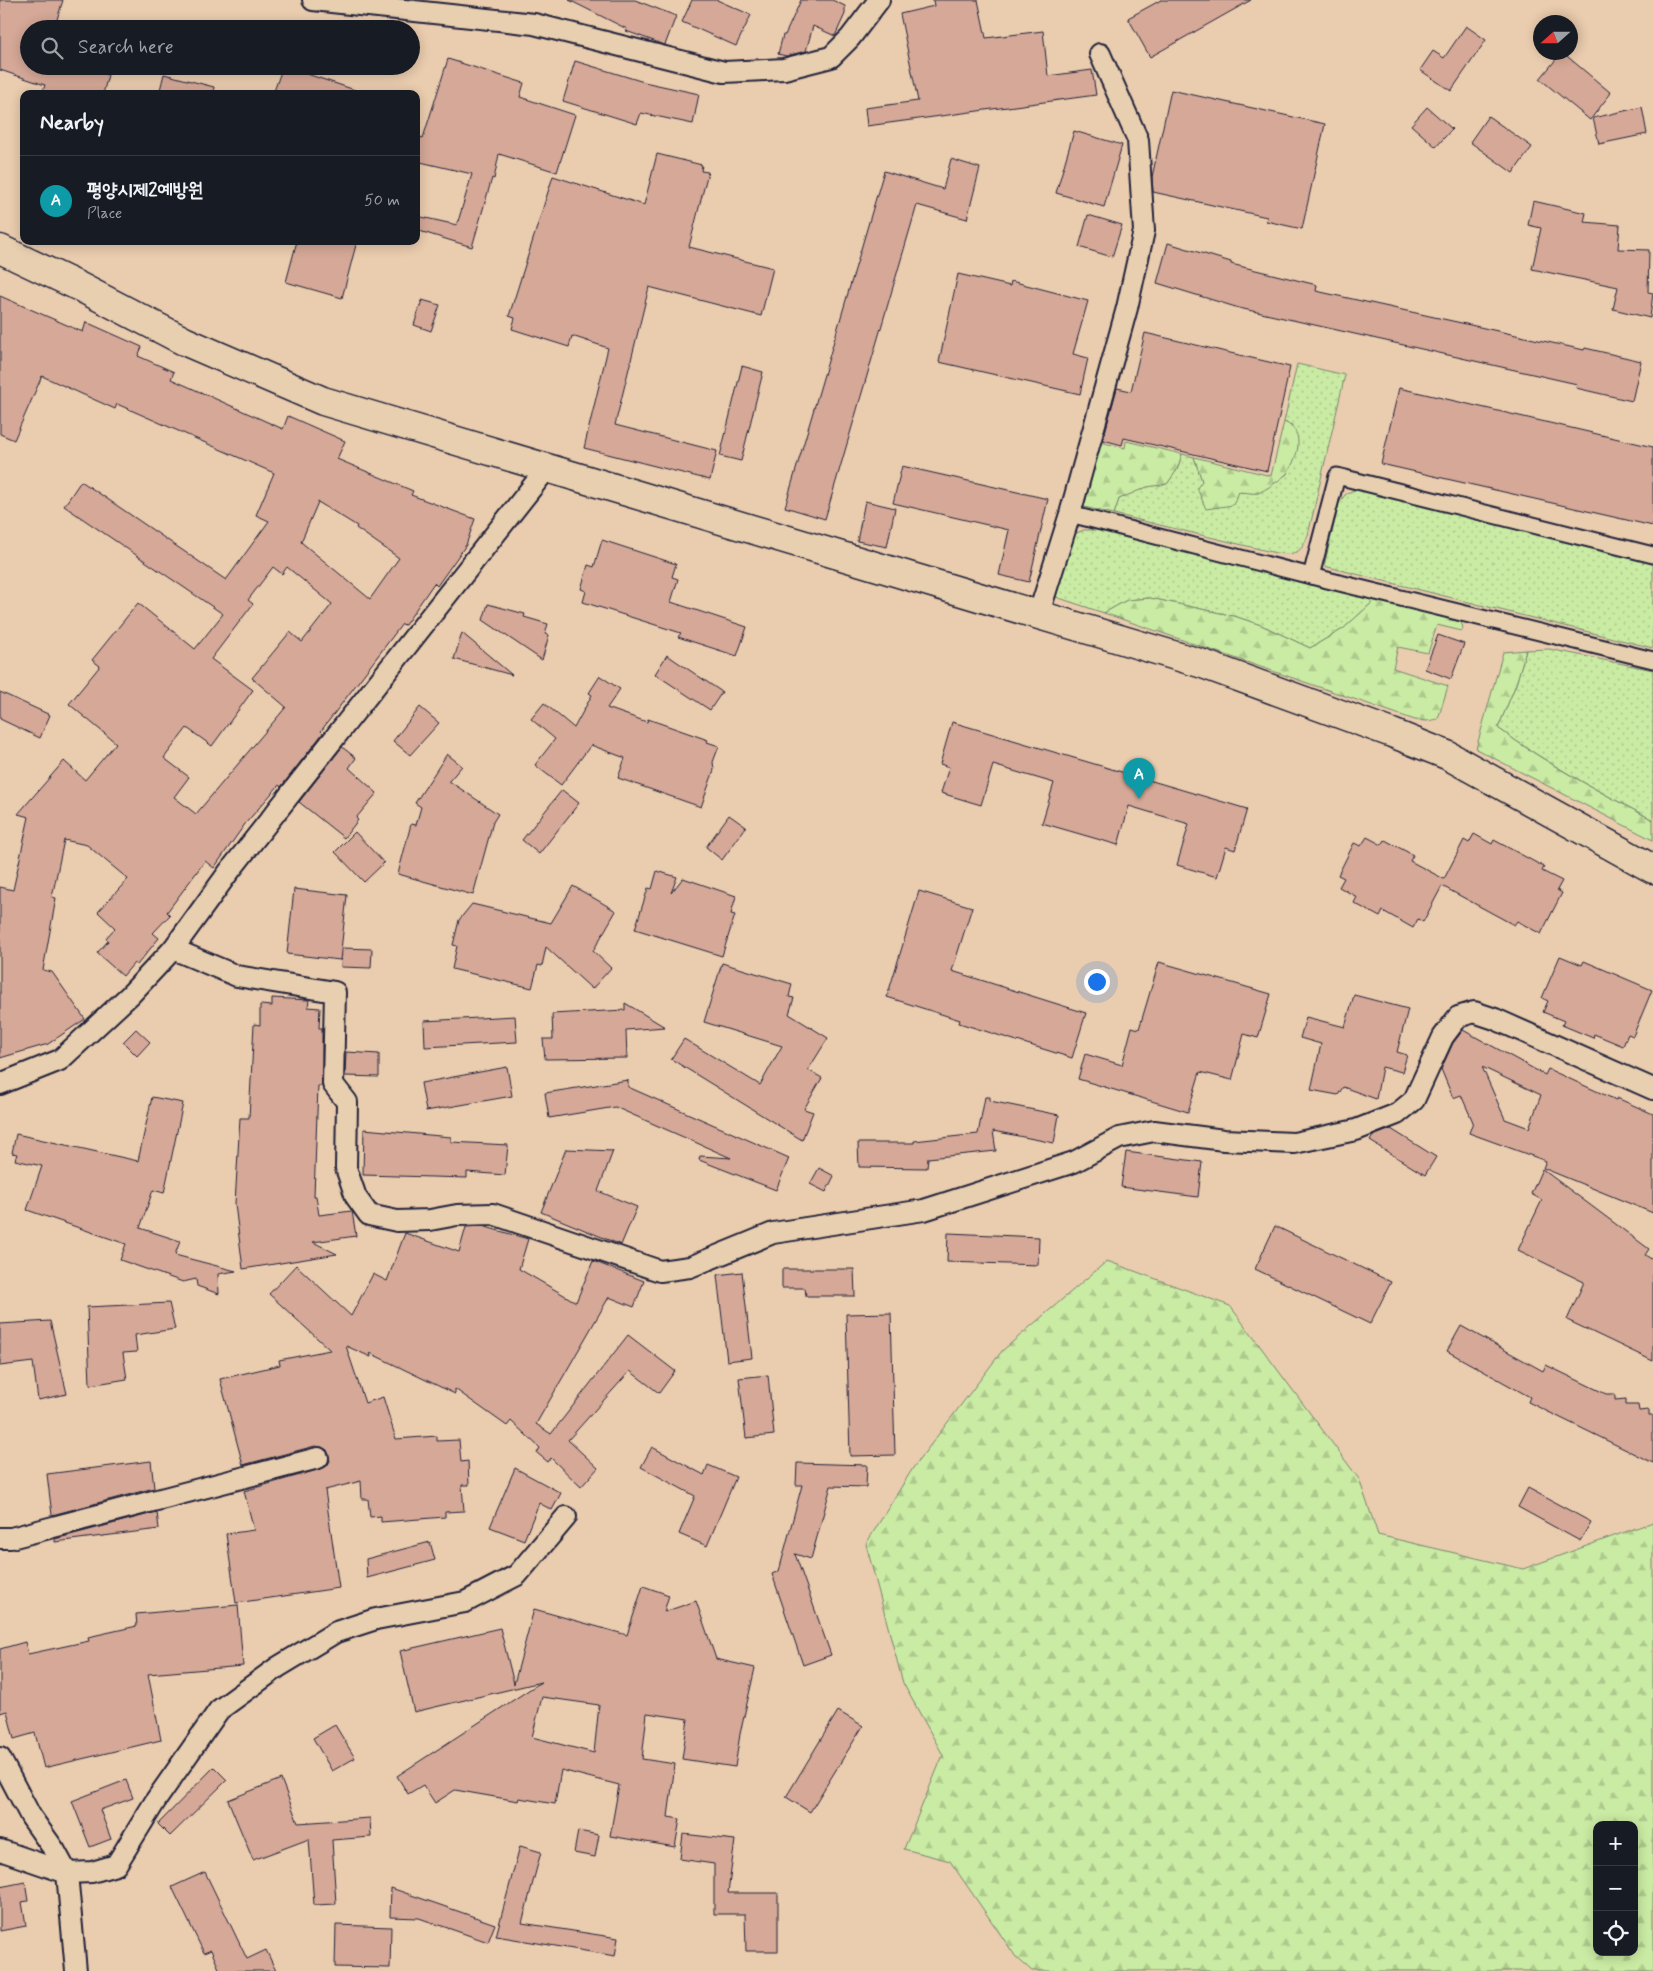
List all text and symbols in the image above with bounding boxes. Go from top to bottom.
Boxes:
north arrow [1533,15,1578,60]
search box [20,20,420,75]
icon: search [38,34,66,62]
text: Search here [78,35,174,60]
text: Nearby [40,109,104,137]
text: 평양시제2예방원 [87,178,203,203]
text: A [51,190,61,211]
text: 50 m [364,190,400,211]
text: Place [87,203,122,224]
pin: A [1123,758,1155,799]
your location [1084,969,1110,995]
map controls [1593,1821,1638,1956]
button: + [1593,1821,1638,1866]
button: − [1593,1866,1638,1911]
button: locate [1593,1911,1638,1956]

